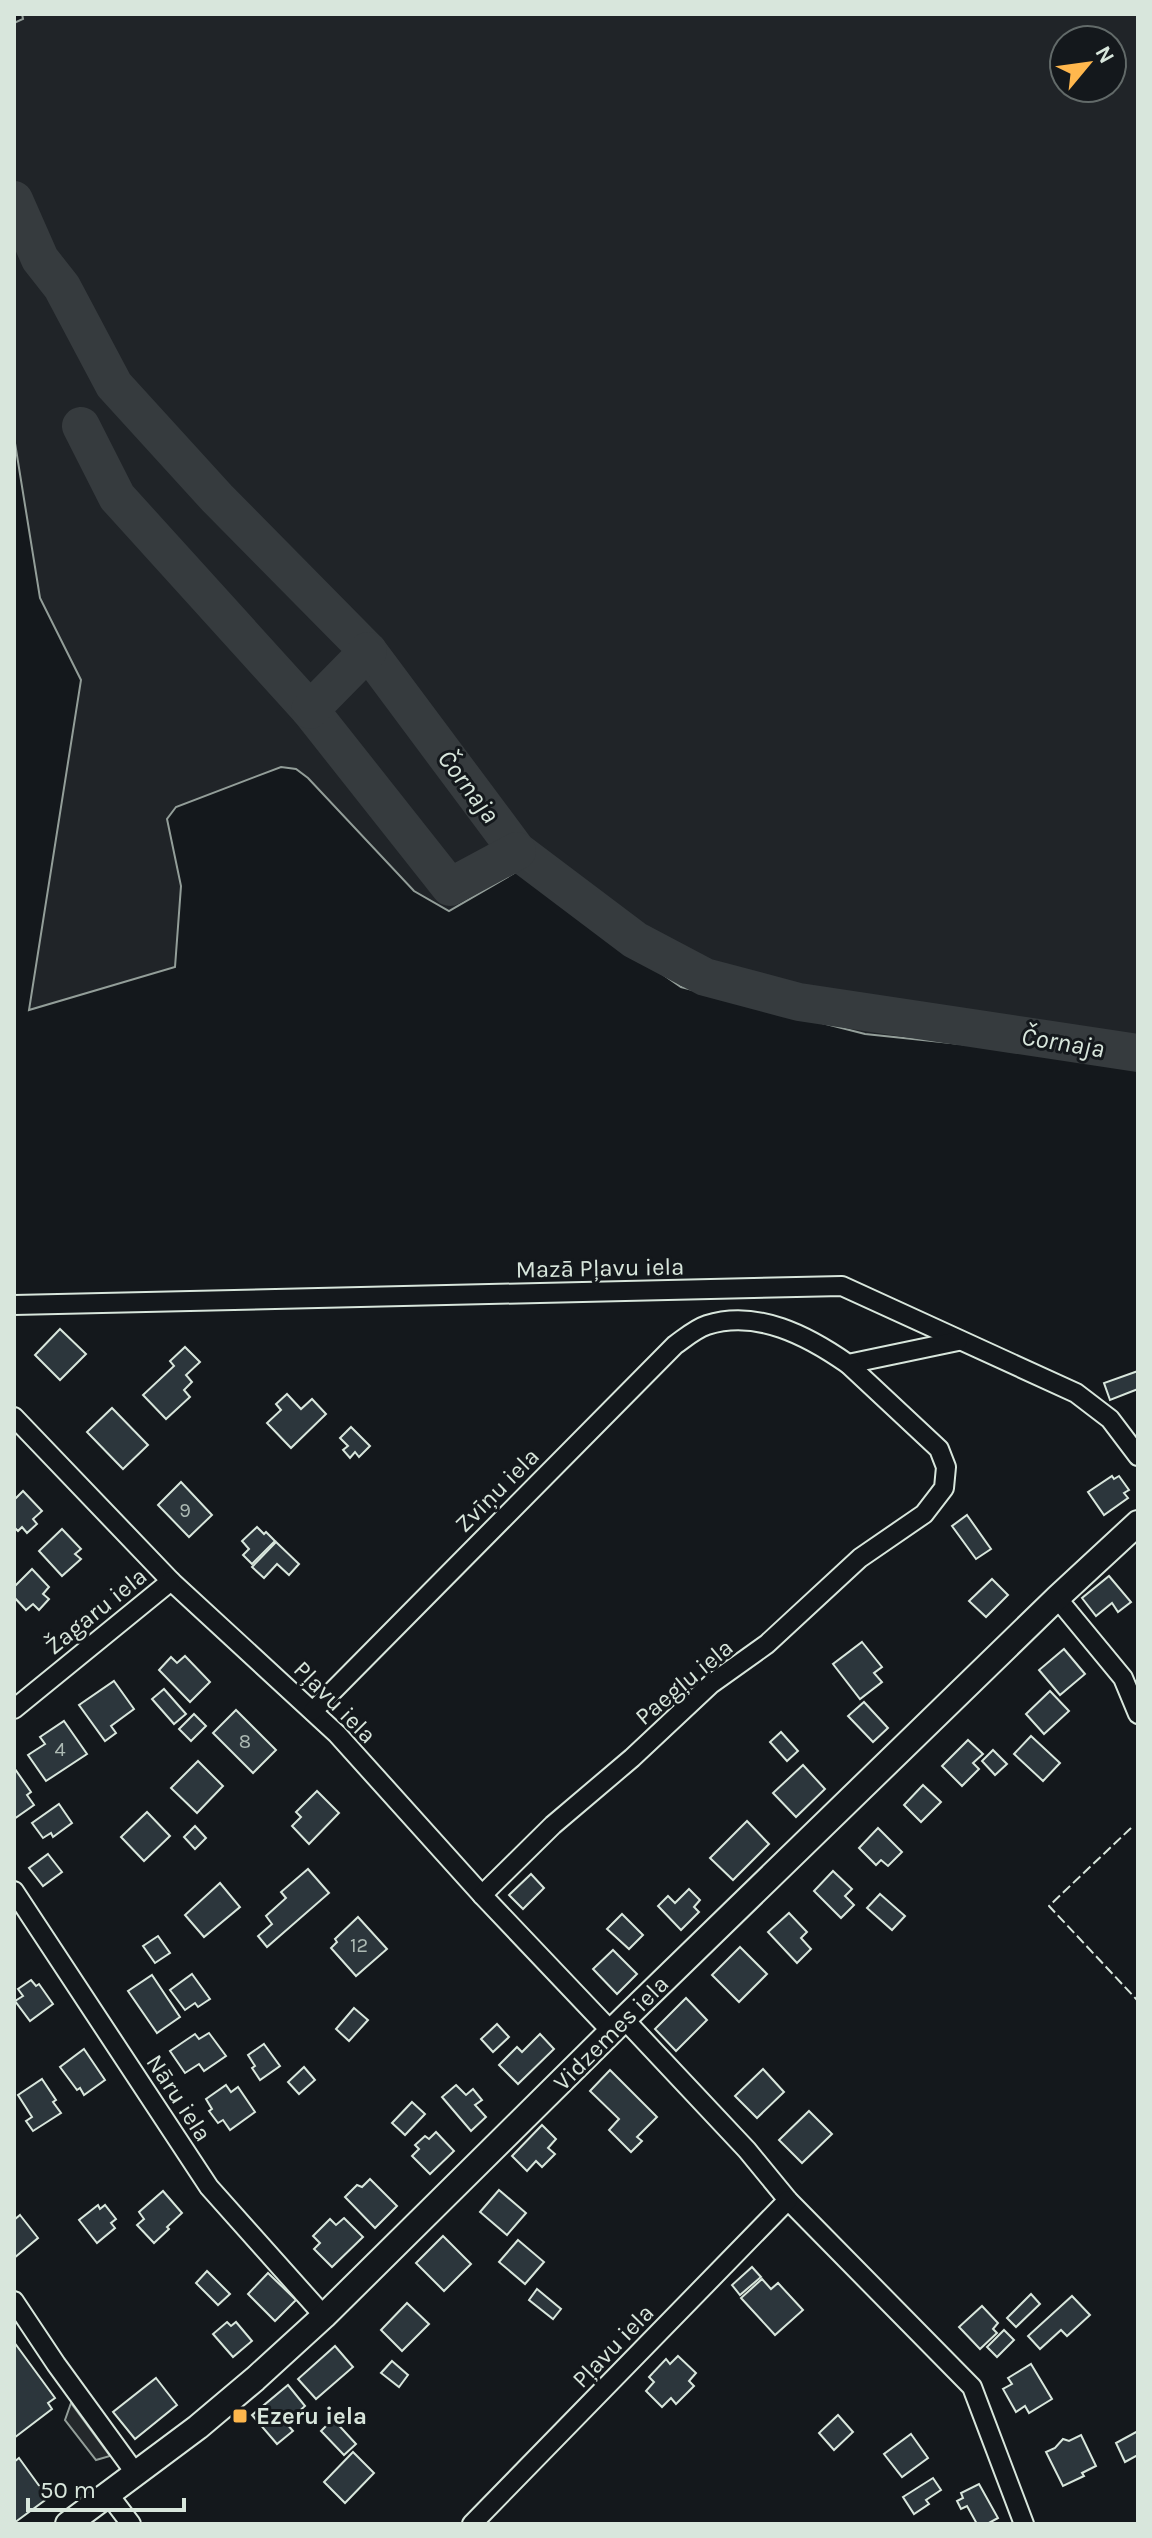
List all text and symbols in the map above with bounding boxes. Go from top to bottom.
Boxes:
north arrow [1048,24,1128,104]
text: N [1089,42,1120,68]
water label: Čornaja [431,743,507,829]
water label: Čornaja [1019,1020,1107,1064]
street label: Mazā Pļavu iela [515,1253,685,1283]
street label: Zvīņu iela [449,1442,545,1538]
house number: 9 [179,1499,191,1522]
street label: Žagaru iela [40,1562,152,1660]
street label: Paegļu iela [630,1633,738,1731]
street label: Pļavu iela [288,1655,382,1749]
house number: 8 [239,1730,251,1753]
house number: 4 [54,1738,66,1761]
house number: 12 [350,1934,368,1957]
street label: Vidzemes iela [548,1970,674,2096]
street label: Nāru iela [141,2049,217,2147]
street label: Pļavu iela [566,2299,660,2393]
place label: Ezeru iela [256,2402,367,2430]
marker: Ezeru iela [231,2407,249,2425]
scale bar [28,2462,184,2512]
text: 50 m [40,2476,96,2504]

